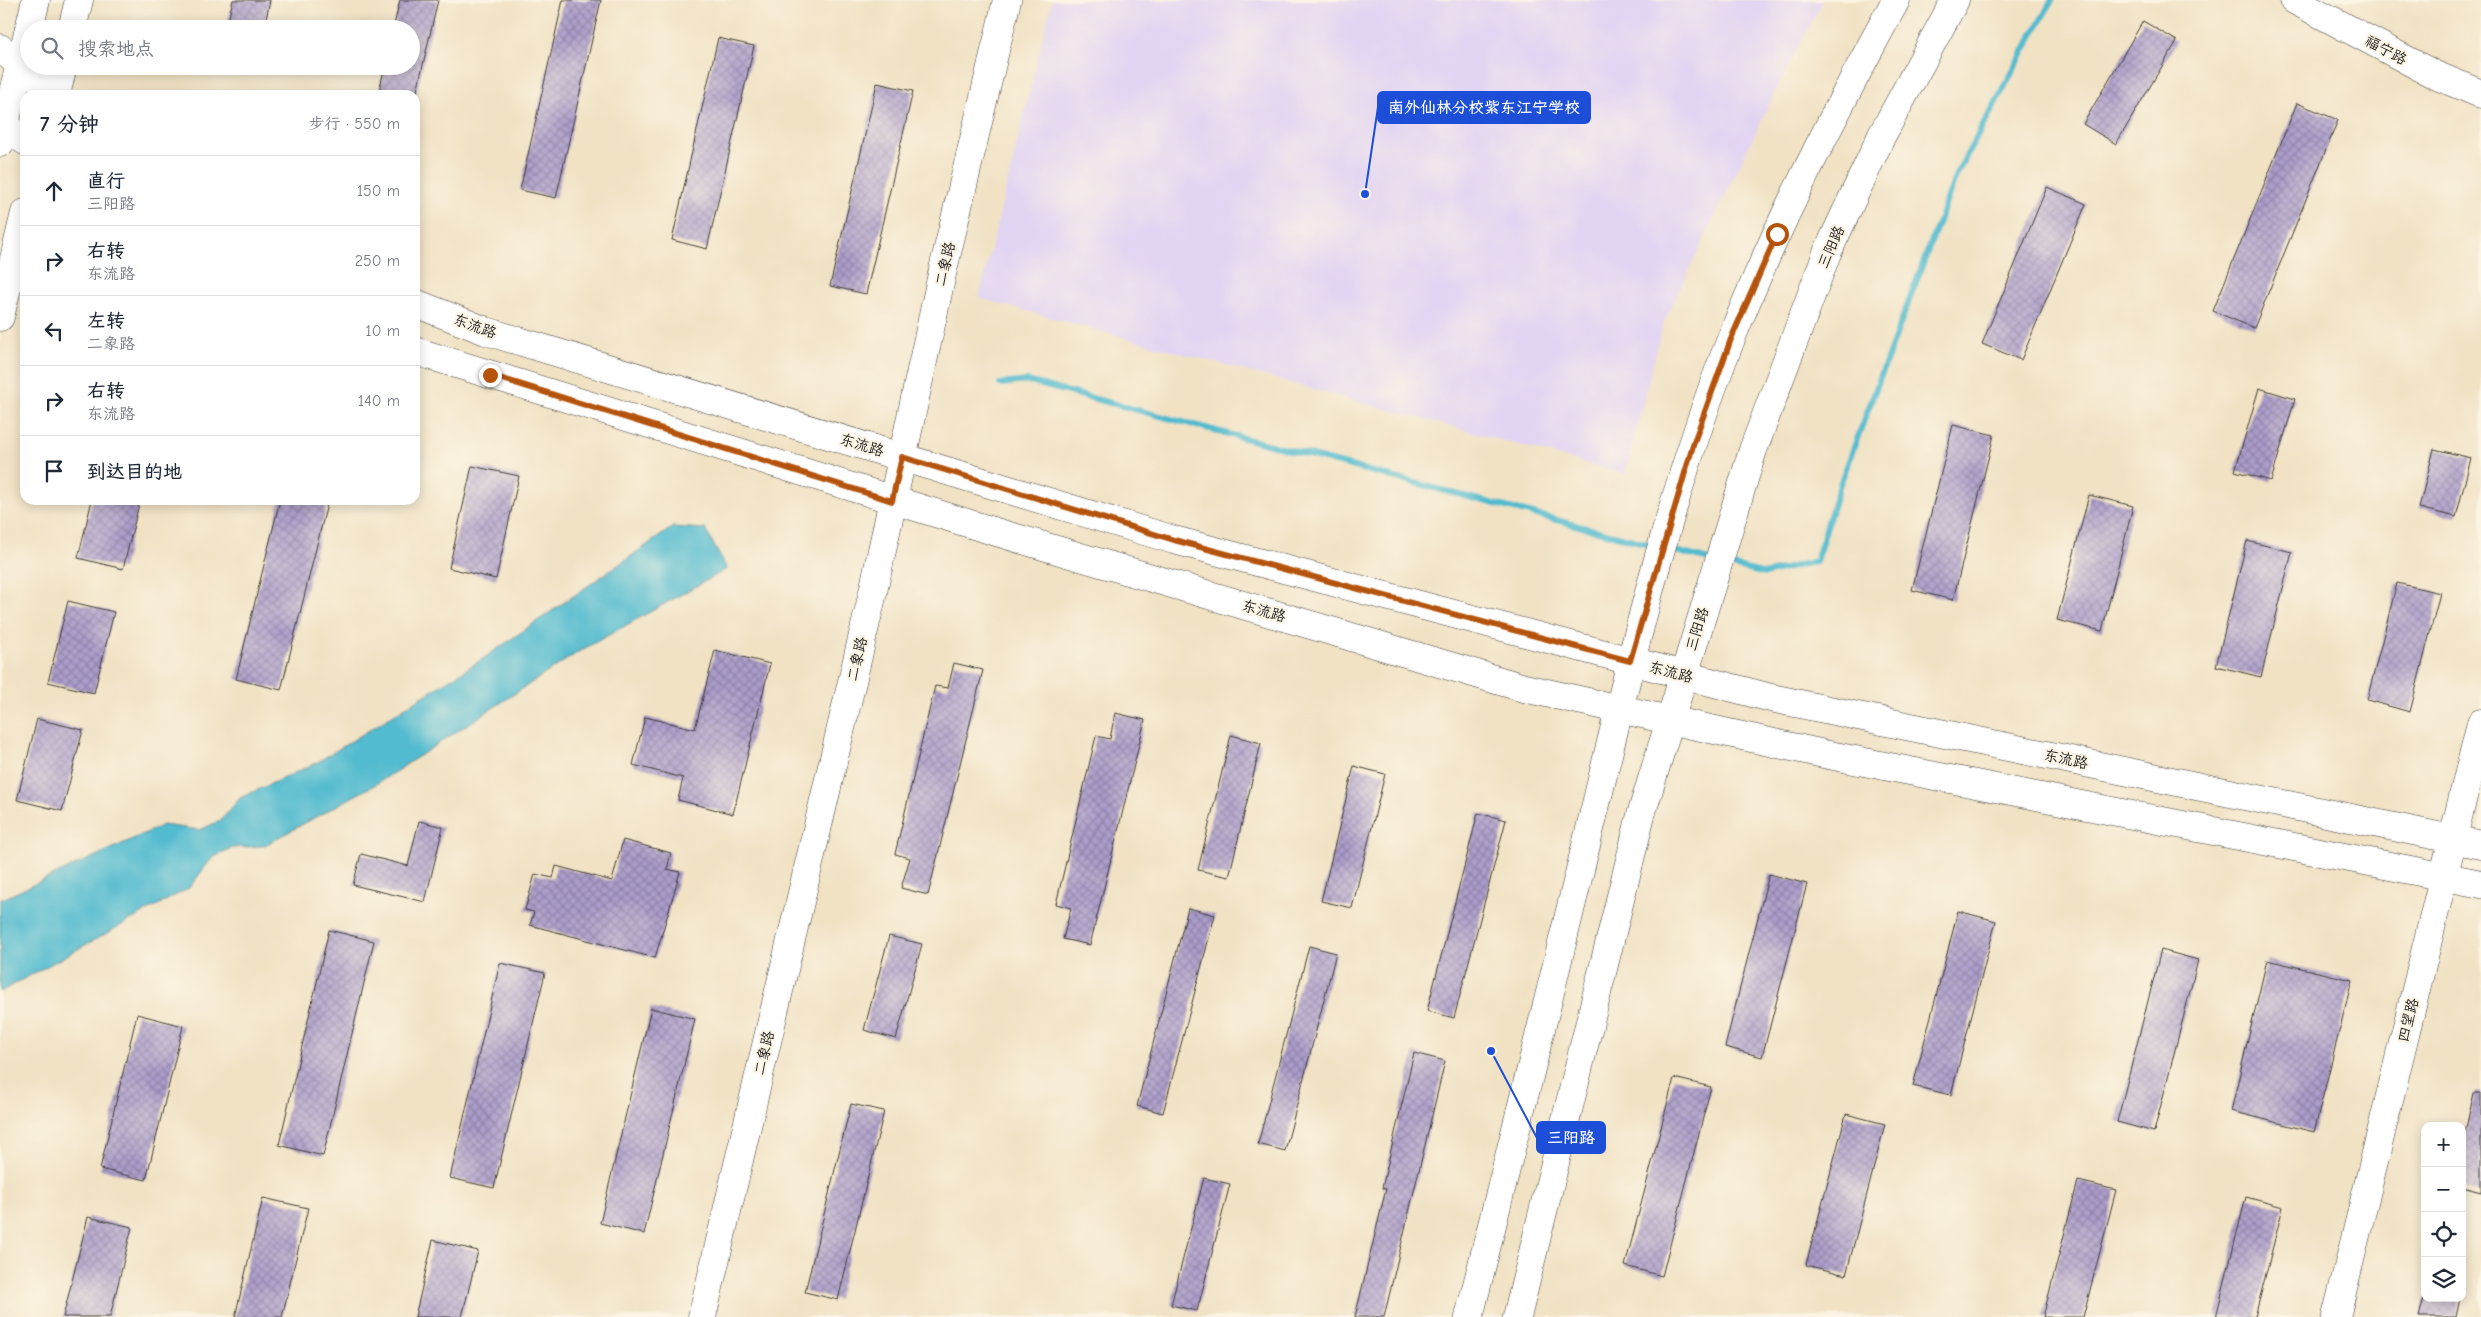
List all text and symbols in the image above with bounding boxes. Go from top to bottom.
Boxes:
search box [20,20,420,75]
street label: 福宁路 [2362,31,2410,69]
icon: search [38,34,66,62]
text: 搜索地点 [78,38,154,60]
callout: 南外仙林分校紫东江宁学校 [1378,92,1590,123]
text: 南外仙林分校紫东江宁学校 [1388,99,1580,117]
text: 7 分钟 [40,112,99,136]
text: 步行 · 550 m [309,115,400,133]
text: 直行 [87,170,125,192]
icon: ahead [40,177,68,205]
text: 150 m [357,182,400,200]
text: 三阳路 [87,195,135,213]
route start [1766,223,1789,246]
street label: 三阳路 [1814,223,1848,271]
text: 右转 [87,240,125,262]
street label: 二象路 [931,240,959,288]
icon: right [40,247,68,275]
text: 250 m [355,252,400,270]
text: 东流路 [87,265,135,283]
text: 左转 [87,310,125,332]
street label: 东流路 [451,310,499,342]
icon: left [40,317,68,345]
text: 10 m [365,322,400,340]
text: 二象路 [87,335,135,353]
route end [479,364,502,387]
text: 右转 [87,380,125,402]
icon: right [40,387,68,415]
text: 140 m [358,392,400,410]
text: 东流路 [87,405,135,423]
street label: 东流路 [838,430,886,460]
icon: arrive [40,457,68,485]
text: 到达目的地 [87,461,182,483]
street label: 东流路 [1240,596,1288,626]
street label: 三阳路 [1682,605,1712,653]
street label: 二象路 [843,635,871,683]
street label: 东流路 [1647,657,1695,687]
street label: 东流路 [2042,746,2090,772]
street label: 四望路 [2394,996,2422,1044]
street label: 二象路 [750,1029,778,1077]
callout: 三阳路 [1537,1122,1605,1153]
map controls [2421,1122,2466,1302]
button: + [2421,1122,2466,1167]
text: 三阳路 [1547,1129,1595,1147]
button: − [2421,1167,2466,1212]
button: locate [2421,1212,2466,1257]
button: layers [2421,1257,2466,1302]

